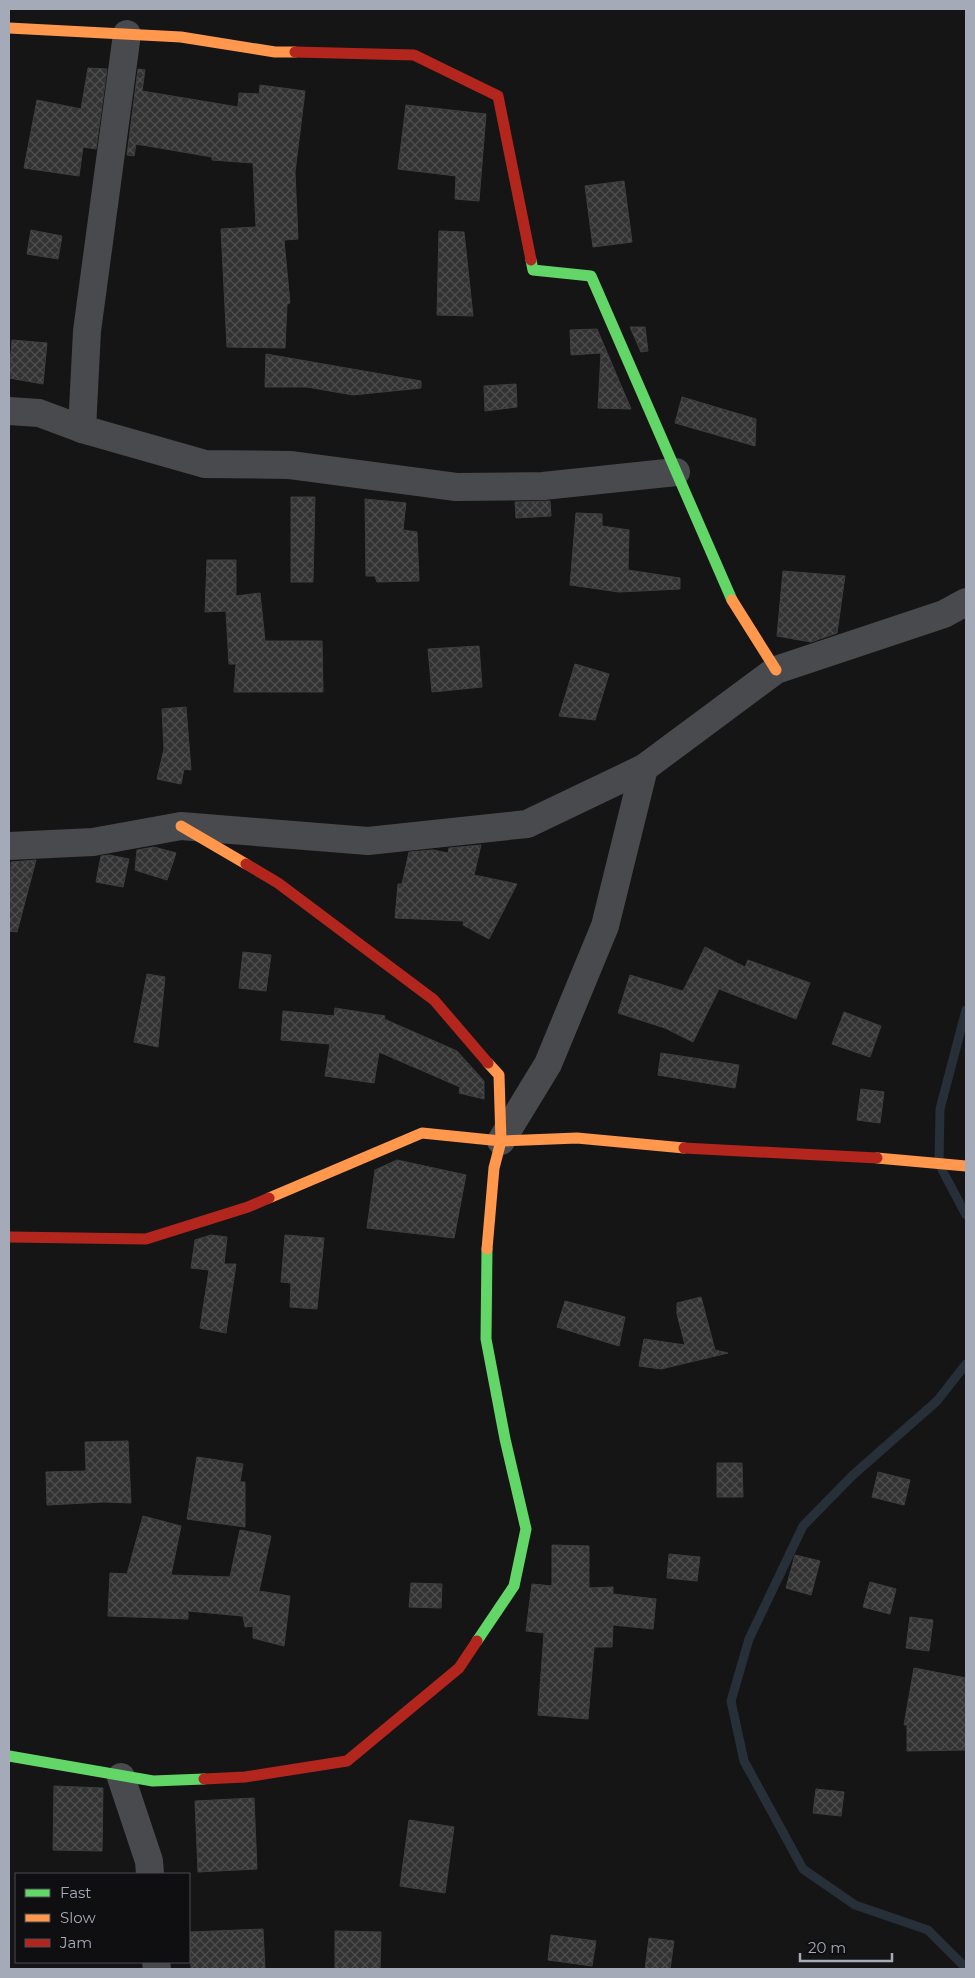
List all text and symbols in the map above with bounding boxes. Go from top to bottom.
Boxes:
legend [15,1873,190,1963]
text: Fast [60,1883,91,1902]
text: Slow [60,1908,96,1927]
scale bar [800,1930,892,1962]
text: Jam [59,1933,92,1952]
text: 20 m [808,1938,846,1957]

